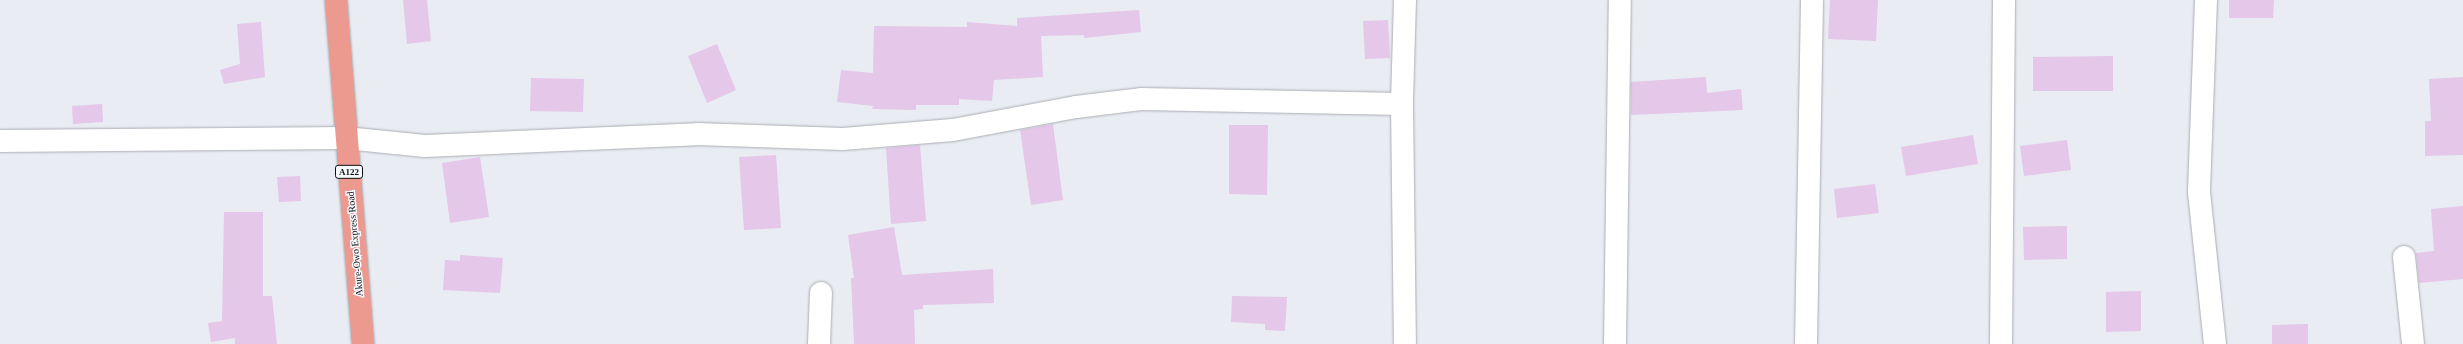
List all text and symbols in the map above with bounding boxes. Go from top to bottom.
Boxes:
road number: A122 [335,165,363,179]
street label: Akure-Owo Express Road [344,191,366,297]

